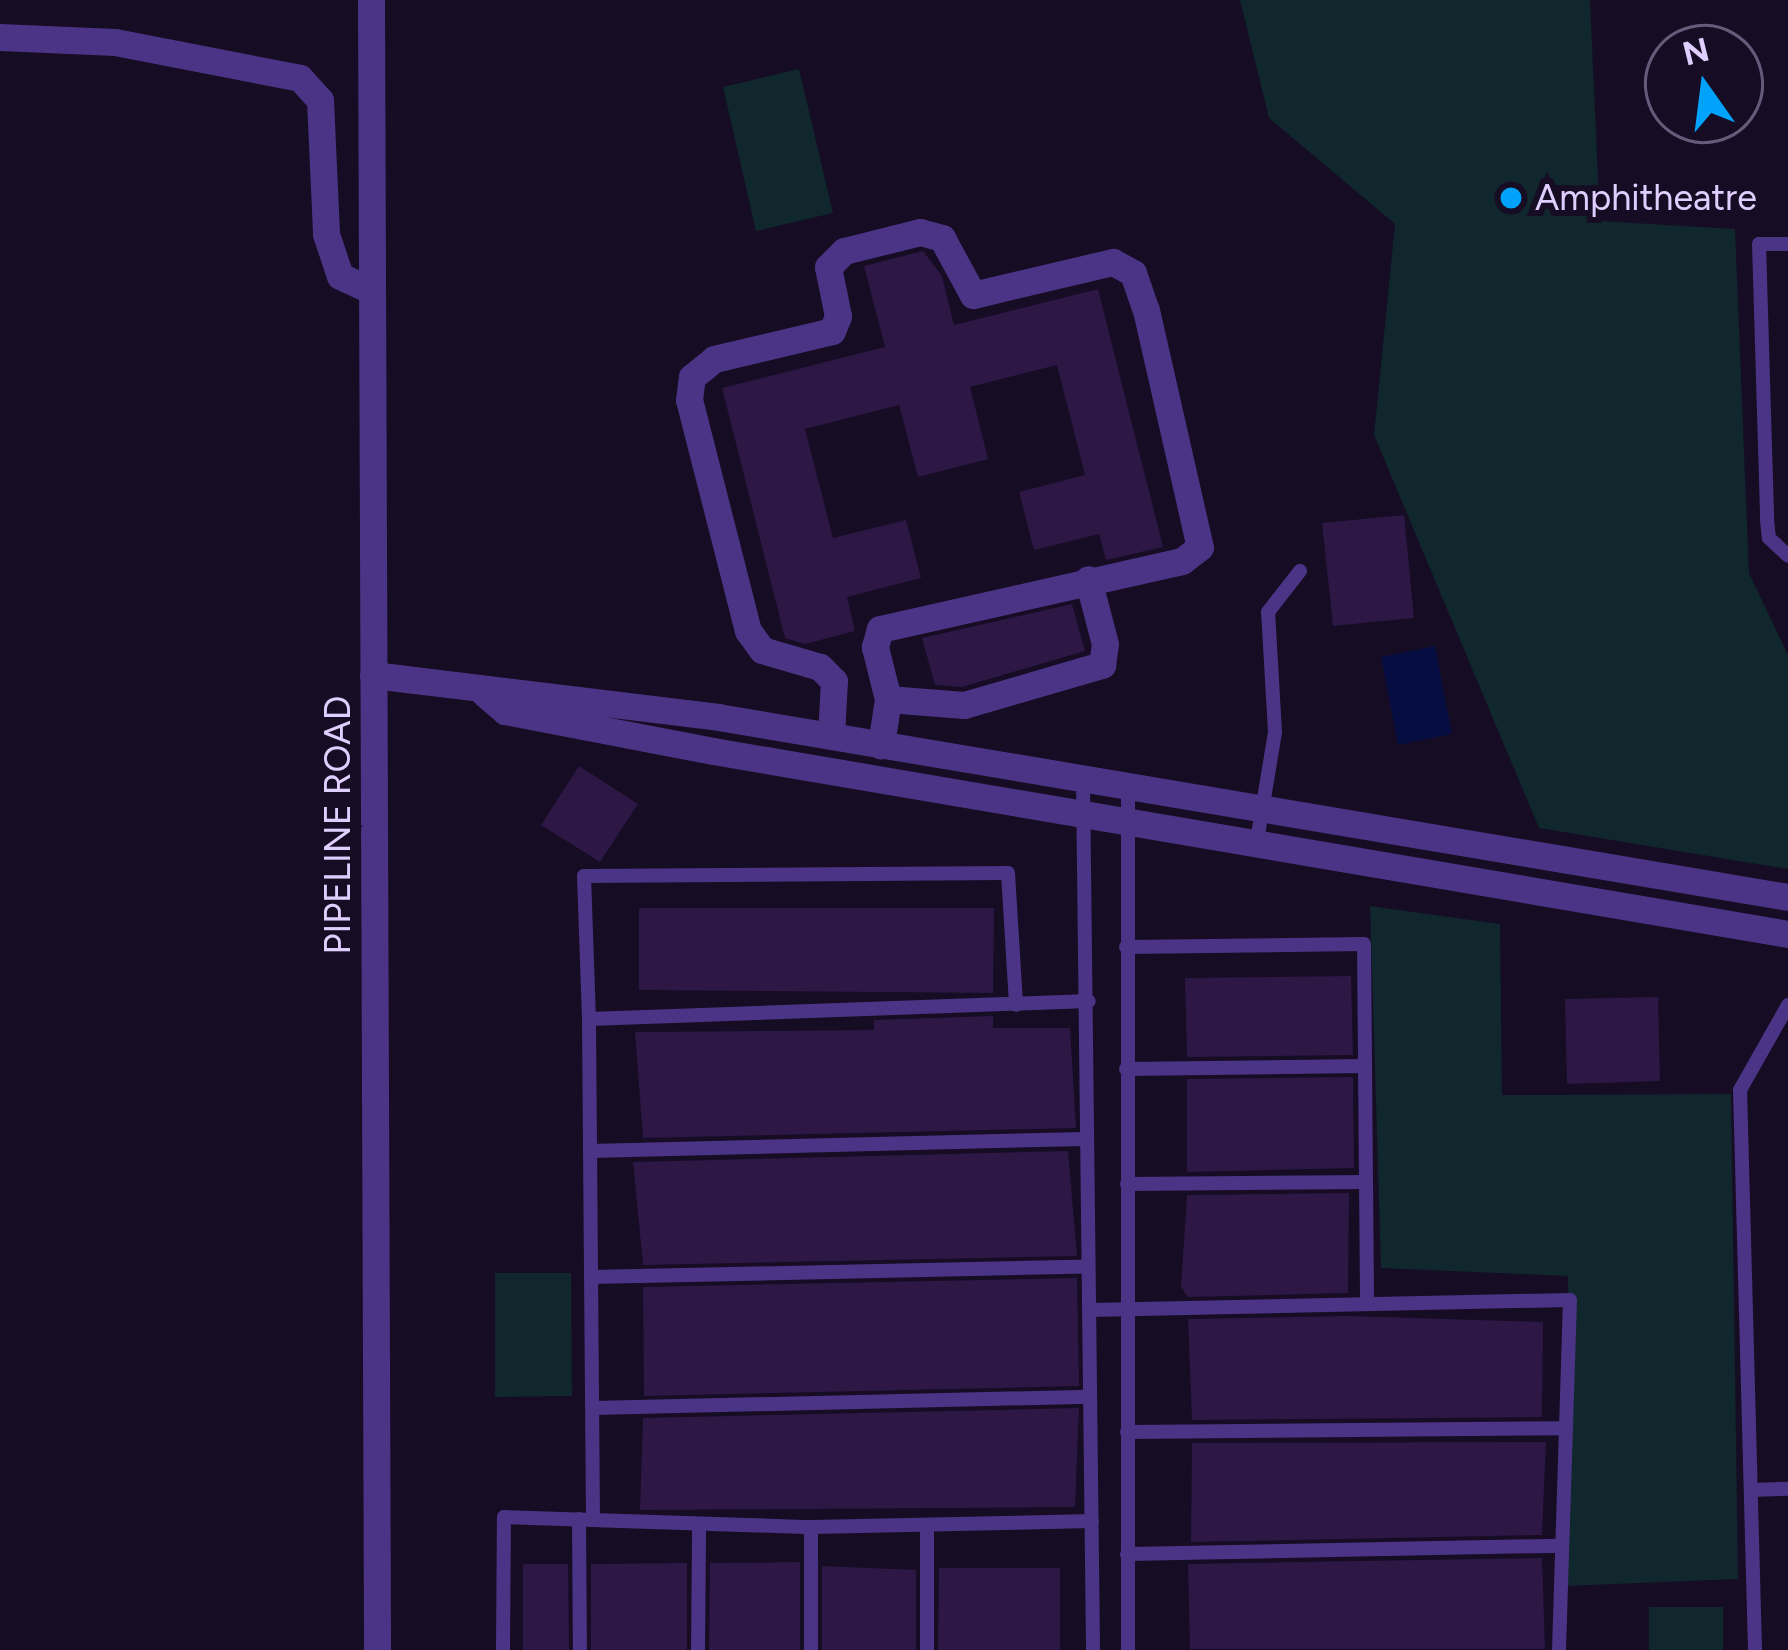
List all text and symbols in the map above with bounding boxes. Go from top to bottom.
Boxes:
north arrow [1644,24,1764,144]
text: N [1679,29,1713,74]
place label: Amphitheatre [1535,176,1757,220]
marker: Amphitheatre [1498,185,1524,211]
street label: PIPELINE ROAD [316,696,360,954]

